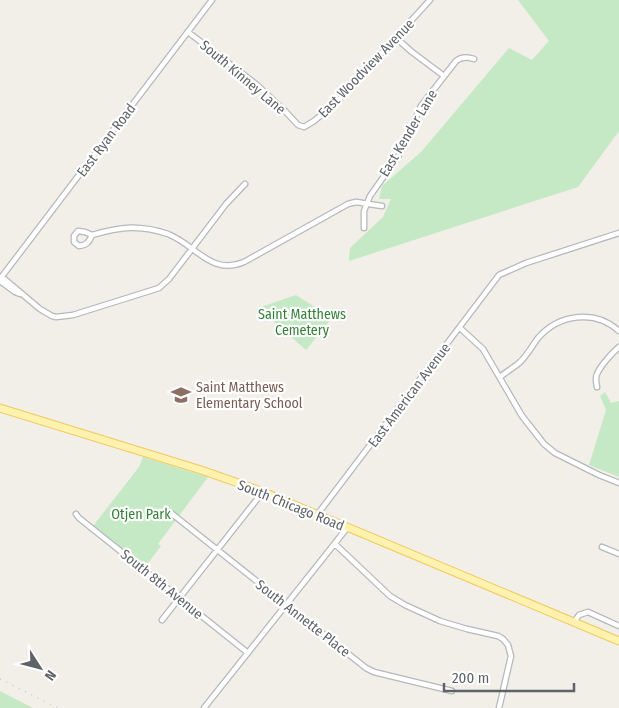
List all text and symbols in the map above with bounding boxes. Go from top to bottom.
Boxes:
street label: East Woodview Avenue [315,15,418,121]
street label: South Kinney Lane [197,37,289,118]
street label: East Kender Lane [376,87,441,180]
street label: East Ryan Road [73,100,139,180]
park label: Saint Matthews Cemetery [258,306,346,339]
street label: East American Avenue [365,340,454,451]
place label: Saint Matthews Elementary School [196,379,303,412]
school or university icon: Saint Matthews Elementary School [170,384,192,406]
street label: South Chicago Road [235,476,347,535]
park label: Otjen Park [111,506,171,523]
street label: South 8th Avenue [117,546,206,623]
street label: South Annette Place [252,576,353,661]
north arrow [15,643,65,693]
scale bar [444,660,574,692]
text: N [41,667,59,684]
text: 200 m [452,669,489,687]

